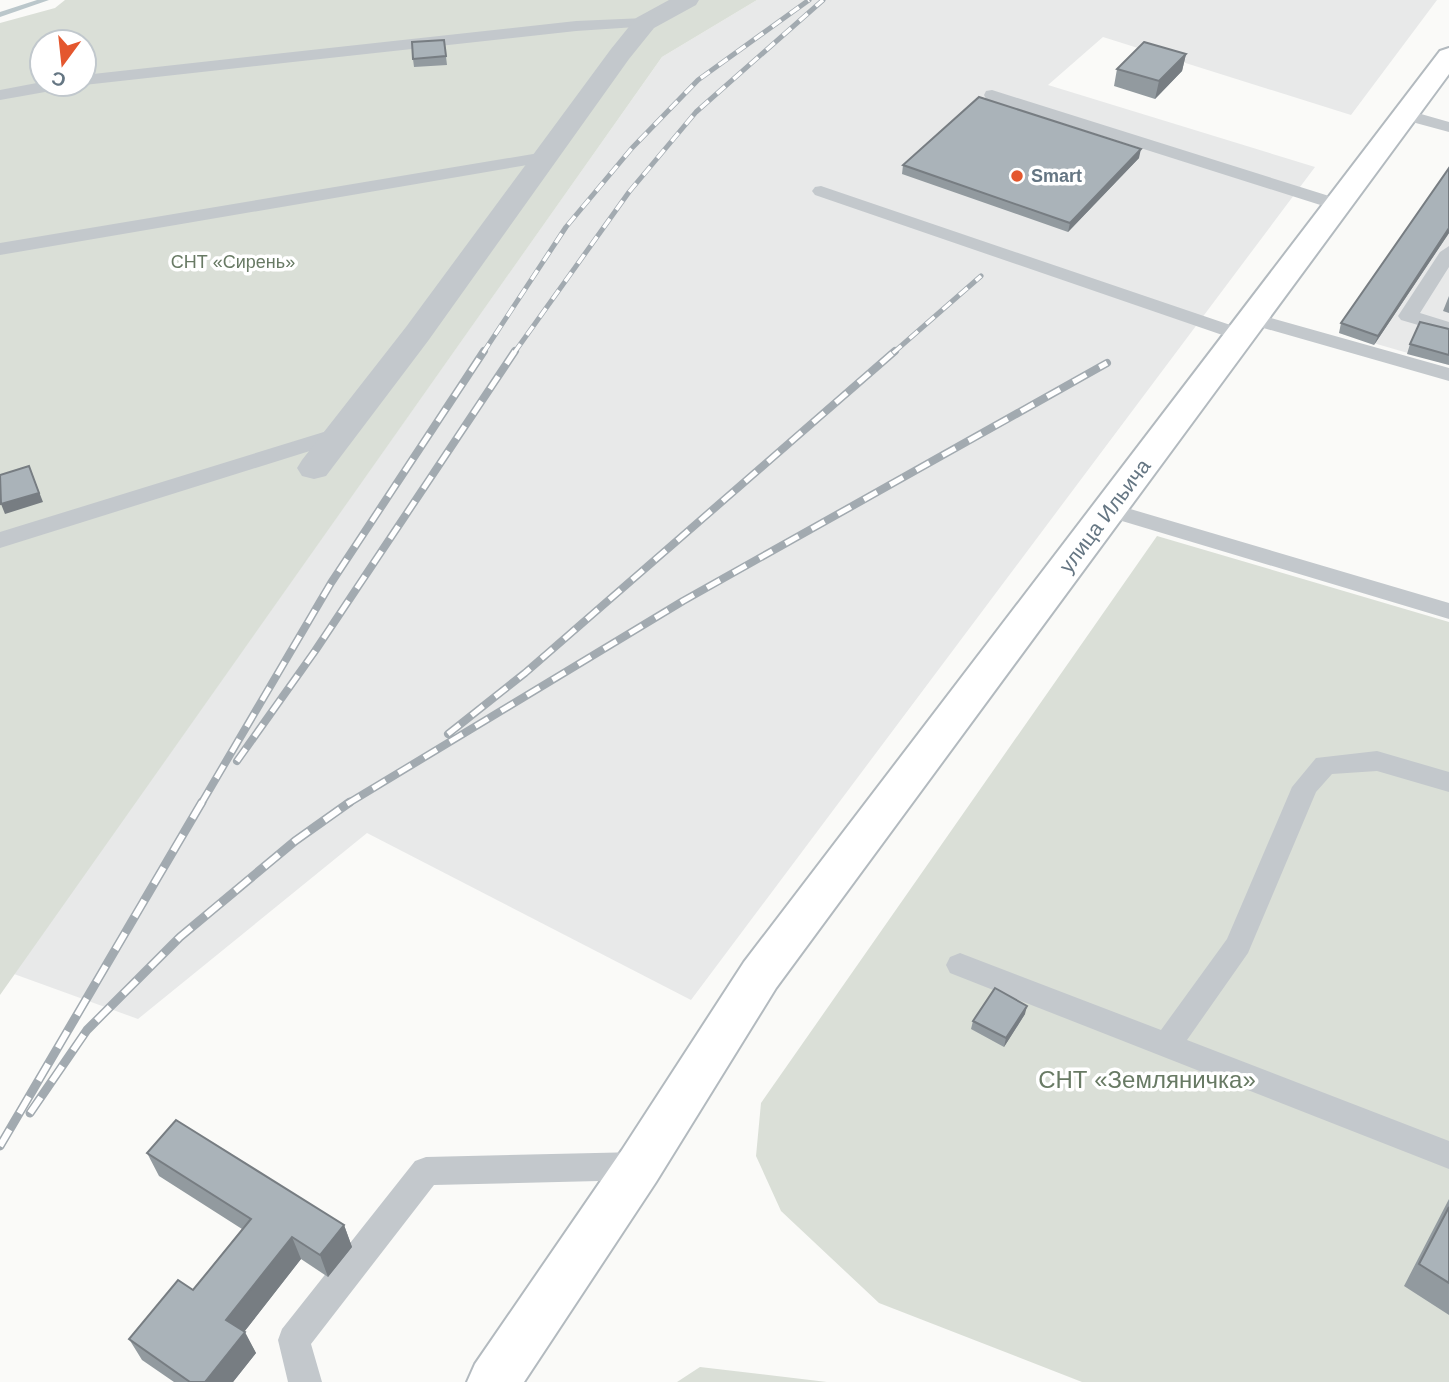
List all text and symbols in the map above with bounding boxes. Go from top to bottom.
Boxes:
north arrow [28,28,98,98]
text: С [49,67,68,91]
place label: Smart [1031,166,1082,186]
marker: Smart [1009,168,1025,184]
park label: СНТ «Сирень» [171,252,295,272]
street label: улица Ильича [1054,454,1155,577]
park label: СНТ «Земляничка» [1038,1066,1256,1093]

